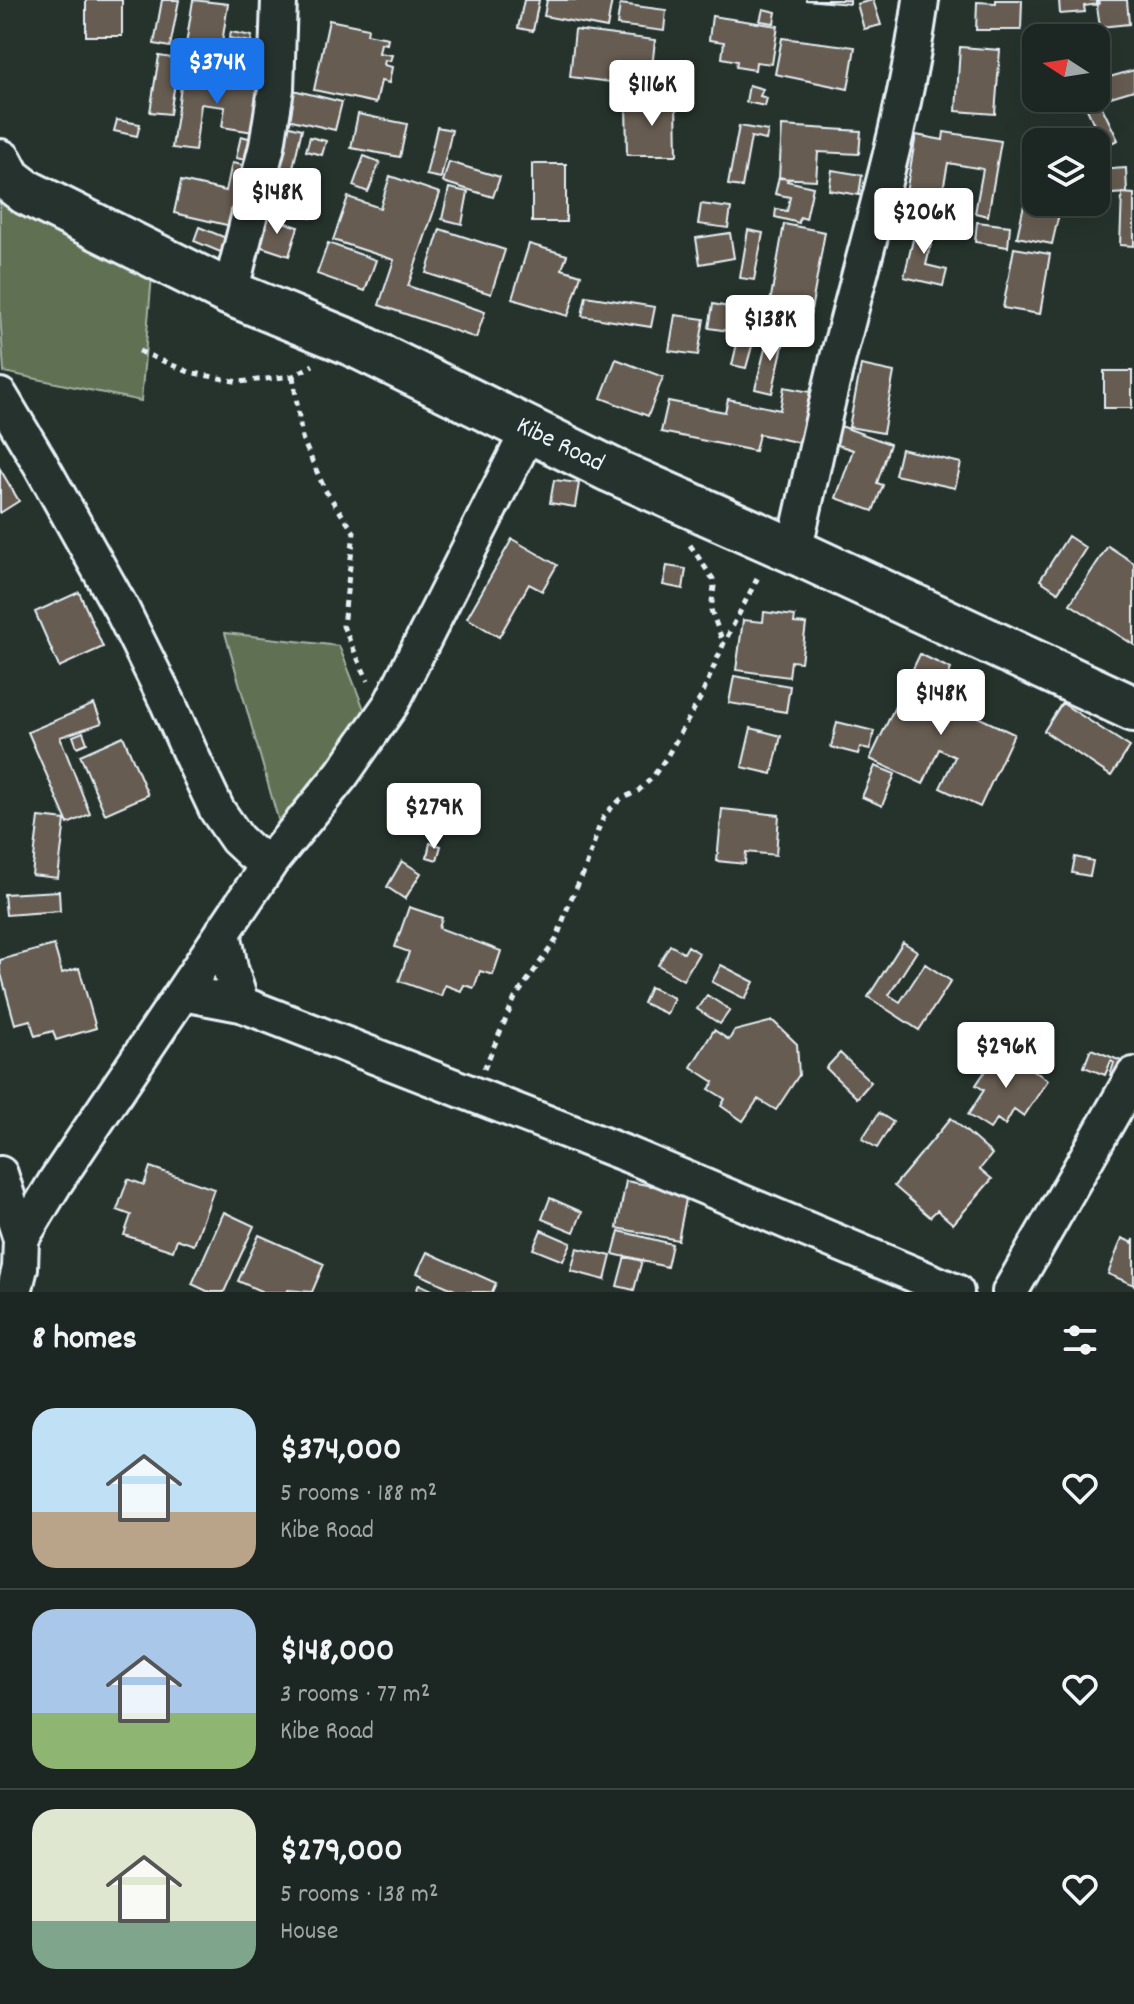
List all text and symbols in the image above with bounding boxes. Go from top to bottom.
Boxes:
north arrow [1022,24,1110,112]
map controls [1022,24,1110,216]
pin: $374K [161,38,273,106]
text: $374K [188,45,246,82]
pin: $116K [596,60,708,128]
text: $116K [627,67,677,104]
button: layers [1022,128,1110,216]
pin: $148K [221,168,333,236]
text: $148K [251,175,303,212]
pin: $206K [868,188,980,256]
text: $206K [892,195,956,232]
pin: $138K [714,295,826,363]
text: $138K [744,302,796,339]
street label: Kibe Road [510,408,611,482]
pin: $148K [885,669,997,737]
text: $148K [915,676,967,713]
pin: $279K [378,783,490,851]
text: $279K [405,790,463,827]
pin: $296K [950,1022,1062,1090]
text: $296K [975,1029,1037,1066]
text: 8 homes [32,1316,137,1365]
icon: filters [1058,1318,1102,1362]
text: $374,000 [280,1427,402,1476]
icon: home [96,1440,192,1536]
icon: heart [1058,1466,1102,1510]
text: 5 rooms · 188 m² [280,1476,437,1513]
text: Kibe Road [280,1513,374,1550]
text: $148,000 [280,1628,394,1677]
icon: home [96,1641,192,1737]
icon: heart [1058,1667,1102,1711]
text: 3 rooms · 77 m² [280,1677,430,1714]
text: Kibe Road [280,1714,374,1751]
text: $279,000 [280,1828,403,1877]
icon: home [96,1841,192,1937]
icon: heart [1058,1867,1102,1911]
text: 5 rooms · 138 m² [280,1877,438,1914]
text: House [280,1914,338,1951]

